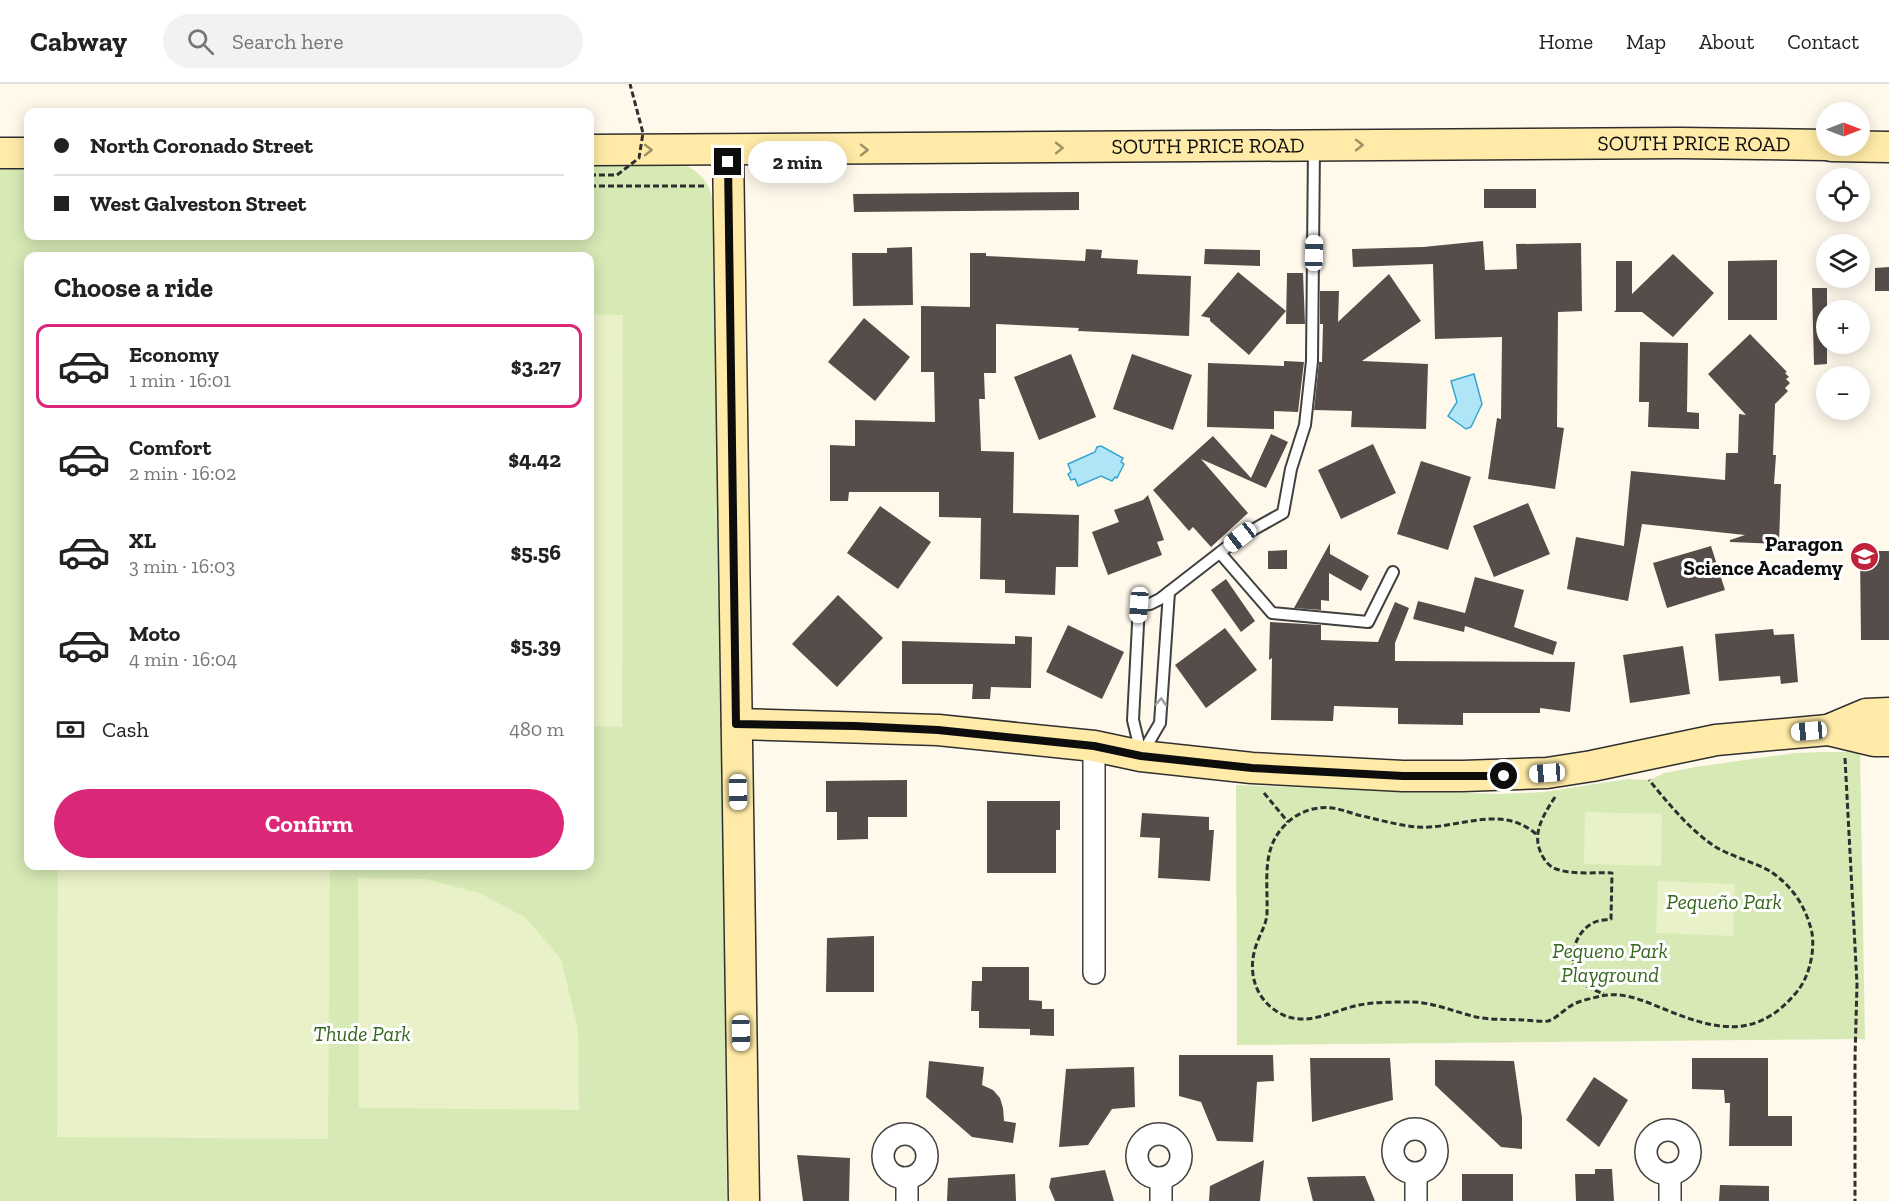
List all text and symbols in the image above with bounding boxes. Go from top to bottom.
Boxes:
search box [163,14,583,68]
text: Cabway [30,25,127,58]
icon: search [184,25,217,58]
text: Search here [232,28,344,55]
text: Home [1539,29,1593,54]
text: Map [1626,29,1666,54]
text: About [1699,29,1754,54]
text: Contact [1787,29,1859,54]
north arrow [1816,102,1870,156]
map controls [1816,102,1870,420]
street label: SOUTH PRICE ROAD [1597,130,1791,157]
text: North Coronado Street [90,132,313,159]
street label: SOUTH PRICE ROAD [1111,132,1305,159]
one-way arrow [1354,139,1363,151]
callout: 2 min [749,141,848,183]
one-way arrow [1054,142,1063,154]
one-way arrow [643,144,652,156]
one-way arrow [859,144,868,156]
route end [714,148,741,175]
text: 2 min [773,150,822,174]
button: locate [1816,168,1870,222]
text: West Galveston Street [90,190,306,217]
button: layers [1816,234,1870,288]
car [1305,235,1323,271]
text: Choose a ride [54,272,213,304]
button: + [1816,300,1870,354]
icon: car [57,339,111,393]
text: Economy [129,341,219,368]
text: $3.27 [511,353,561,380]
button: − [1816,366,1870,420]
text: 1 min · 16:01 [129,368,231,392]
icon: car [57,432,111,486]
text: Comfort [129,434,211,461]
text: $4.42 [508,446,561,473]
text: 2 min · 16:02 [129,461,236,485]
car [1220,519,1260,555]
icon: car [57,525,111,579]
text: XL [129,527,156,554]
place label: Paragon Science Academy [1683,531,1844,580]
text: $5.56 [510,539,561,566]
school or university icon: Paragon Science Academy [1848,540,1880,572]
text: 3 min · 16:03 [129,554,235,578]
car [1129,586,1149,624]
icon: car [57,618,111,672]
text: Moto [129,620,180,647]
text: $5.39 [510,632,561,659]
text: 4 min · 16:04 [129,647,237,671]
one-way arrow [1154,698,1167,707]
icon: cash [54,713,87,746]
text: Cash [102,716,149,743]
text: 480 m [509,717,564,741]
car [1790,720,1828,742]
route start [1490,762,1517,789]
car [1528,763,1566,783]
car [729,774,747,810]
button: Confirm [54,789,564,858]
park label: Pequeño Park [1666,889,1782,914]
park label: Pequeno Park Playground [1552,938,1668,987]
car [732,1015,750,1051]
park label: Thude Park [313,1021,411,1046]

